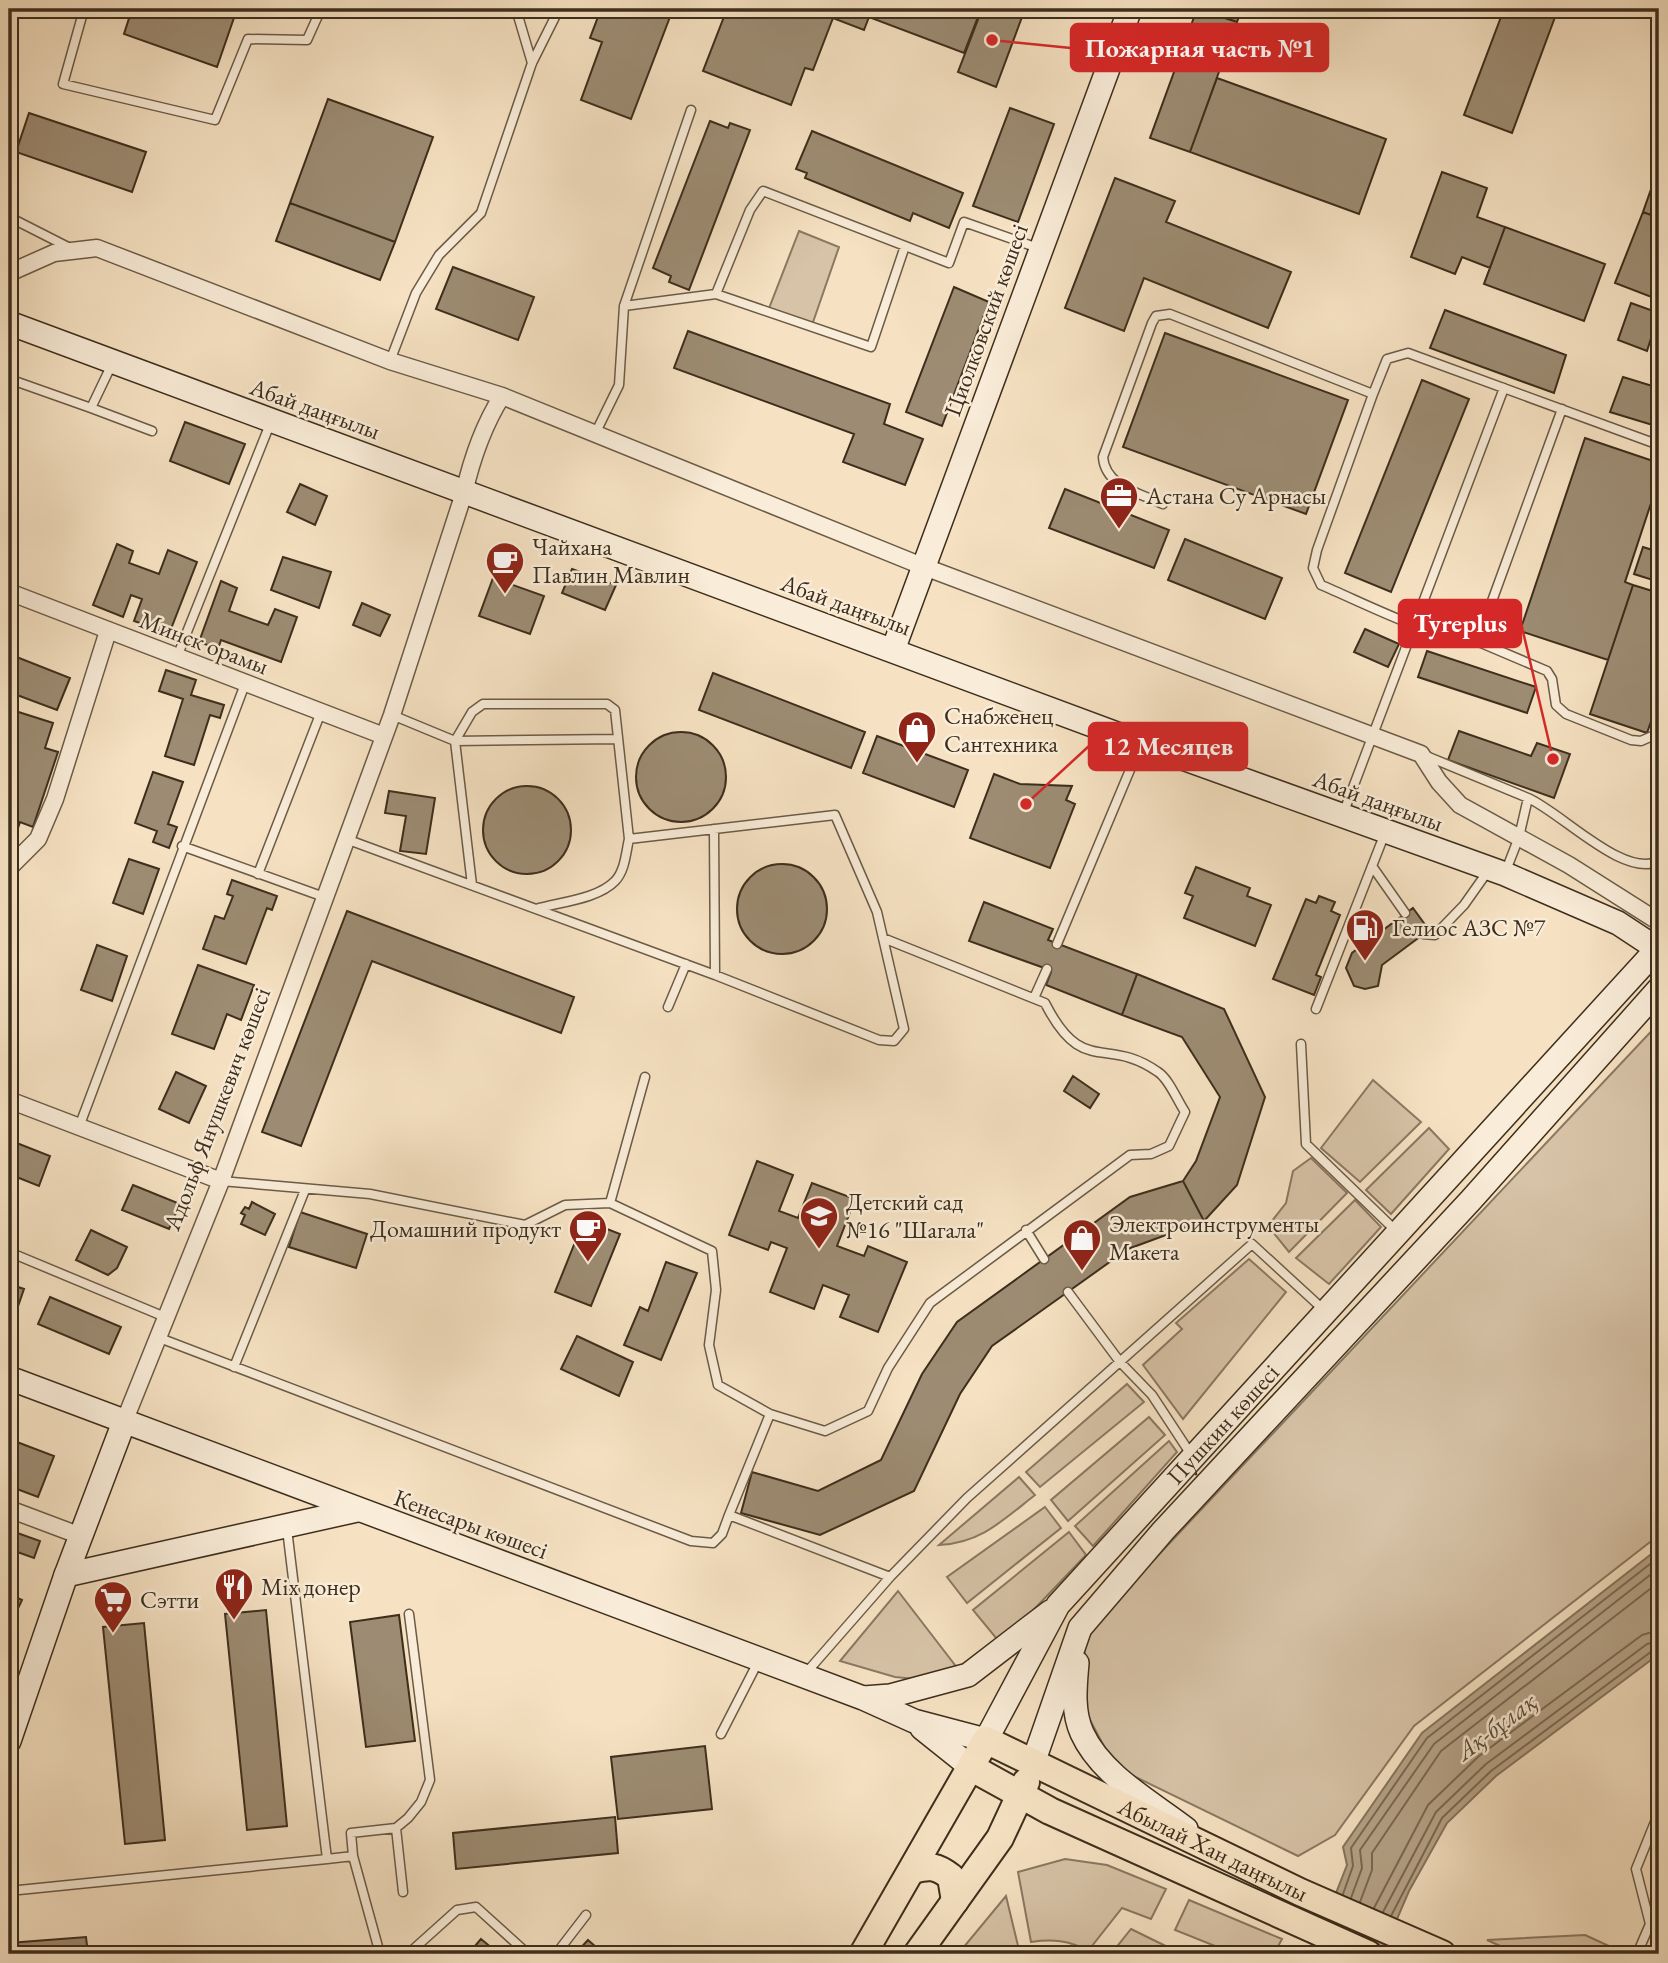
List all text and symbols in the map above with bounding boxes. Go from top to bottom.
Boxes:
callout: Пожарная часть №1 [1071,24,1328,71]
text: Пожарная часть №1 [1085,31,1315,65]
street label: Циолковский көшесі [936,219,1035,420]
street label: Абай даңғылы [245,370,385,447]
office icon: Астана Су Арнасы [1098,475,1140,530]
place label: Астана Су Арнасы [1145,480,1327,511]
place label: Чайхана Павлин Мавлин [532,531,690,590]
cafe icon: Чайхана Павлин Мавлин [484,540,526,595]
street label: Абай даңғылы [776,566,916,643]
callout: Tyreplus [1399,600,1521,647]
street label: Минск орамы [135,604,273,681]
text: Tyreplus [1413,606,1507,640]
place label: Снабженец Сантехника [944,700,1059,759]
shop icon: Снабженец Сантехника [896,709,938,764]
callout: 12 Месяцев [1089,723,1247,770]
text: 12 Месяцев [1103,729,1233,763]
street label: Абай даңғылы [1308,762,1448,839]
fuel station icon: Гелиос АЗС №7 [1344,907,1386,962]
place label: Гелиос АЗС №7 [1392,912,1546,943]
street label: Адольф Янушкевич көшесі [156,983,277,1236]
place label: Детский сад №16 "Шагала" [846,1186,984,1245]
school or university icon: Детский сад №16 "Шагала" [798,1195,840,1250]
cafe icon: Домашний продукт [567,1208,609,1263]
place label: Электроинструменты Макета [1109,1208,1319,1267]
place label: Домашний продукт [370,1213,561,1244]
shop icon: Электроинструменты Макета [1061,1217,1103,1272]
street label: Пушкин көшесі [1160,1357,1286,1491]
street label: Кенесары көшесі [390,1481,552,1566]
restaurant icon: Mix донер [213,1566,255,1621]
place label: Mix донер [261,1571,361,1602]
supermarket icon: Сэтти [92,1579,134,1634]
place label: Сэтти [140,1584,200,1615]
water label: Ақ-бұлақ [1447,1684,1544,1769]
street label: Абылай Хан даңғылы [1112,1790,1313,1909]

